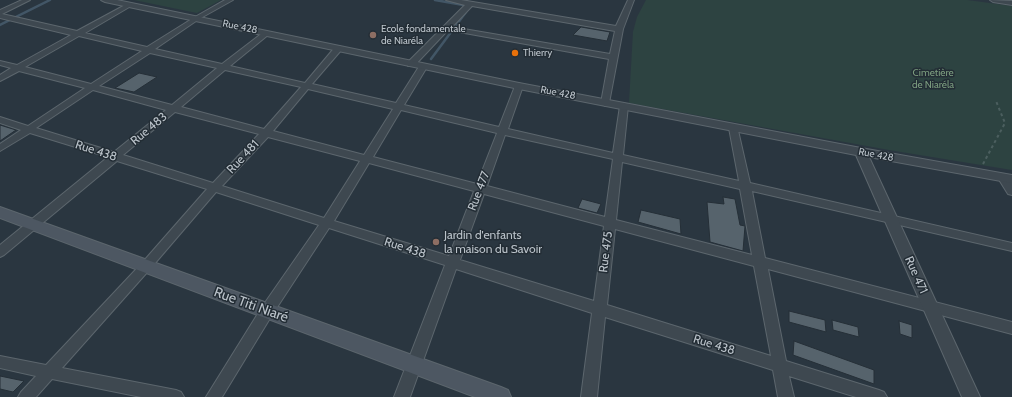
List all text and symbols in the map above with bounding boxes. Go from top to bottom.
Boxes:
street label: Rue 428 [221,17,259,37]
place label: Ecole fondamentale de Niaréla [381,23,466,46]
marker: Ecole fondamentale de Niaréla [368,30,378,40]
place label: Thierry [523,47,552,59]
marker: Thierry [510,48,520,58]
park label: Cimetière de Niaréla [912,67,954,90]
street label: Rue 428 [539,84,577,102]
street label: Rue 483 [128,110,170,148]
street label: Rue 481 [224,137,262,177]
street label: Rue 438 [73,138,119,164]
street label: Rue 428 [857,146,895,164]
street label: Rue 477 [465,169,493,213]
place label: Jardin d'enfants la maison du Savoir [444,228,542,256]
street label: Rue 475 [596,230,616,274]
street label: Rue 438 [382,235,428,261]
marker: Jardin d'enfants la maison du Savoir [431,237,441,247]
street label: Rue 471 [901,254,931,296]
street label: Rue Titi Niaré [212,284,290,326]
street label: Rue 438 [691,332,737,358]

